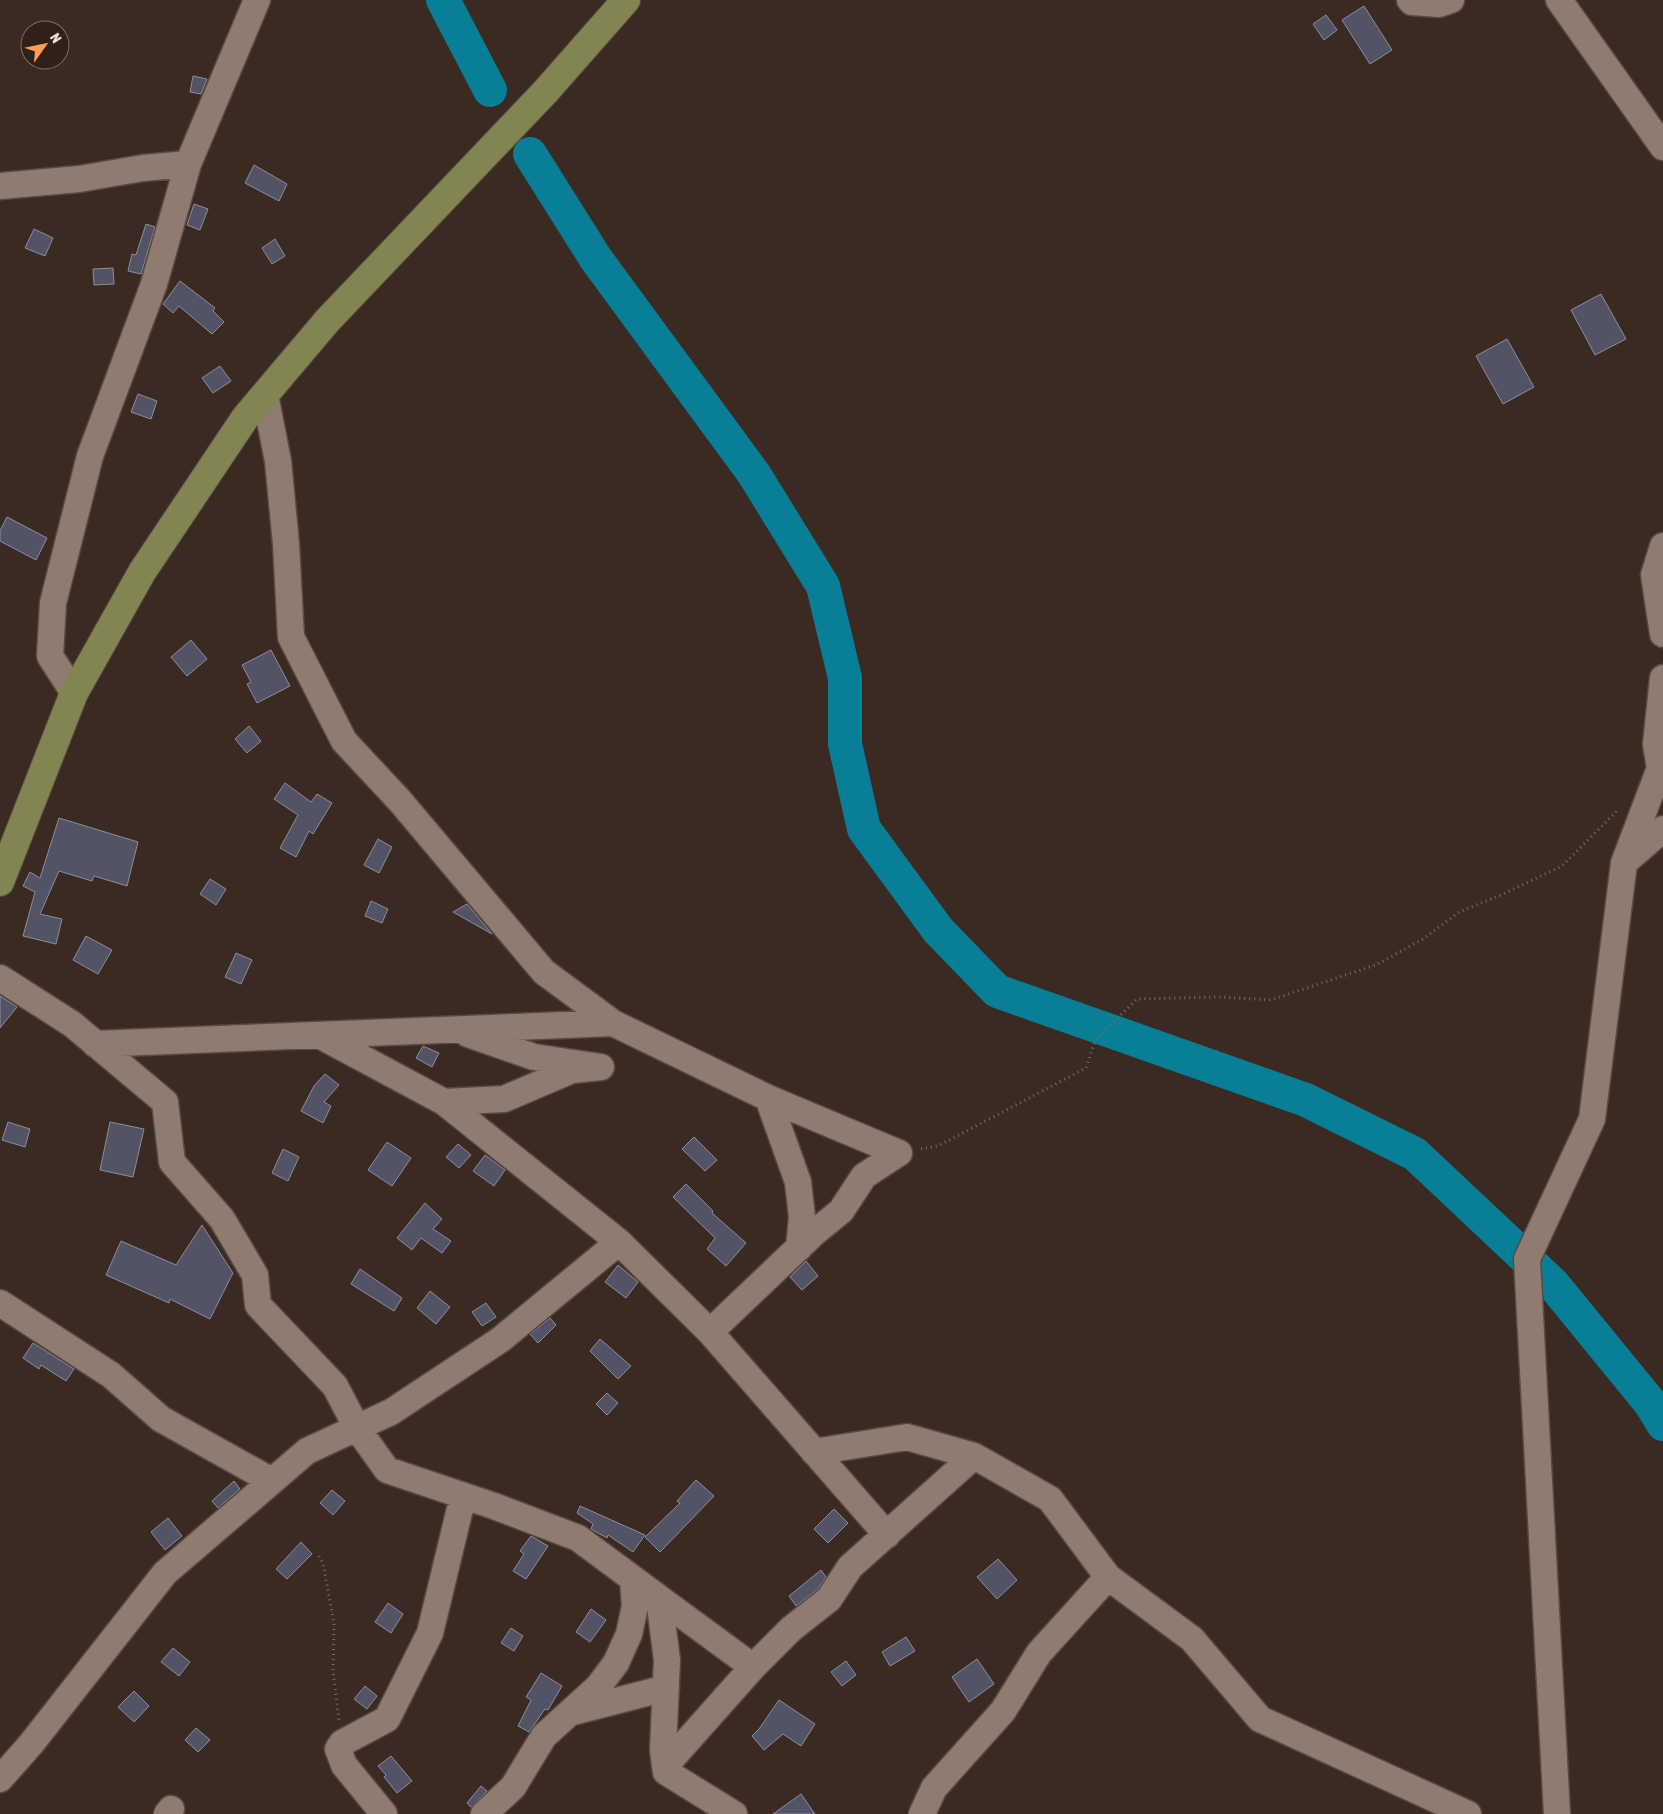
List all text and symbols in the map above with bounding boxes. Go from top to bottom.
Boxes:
north arrow [20,20,70,70]
text: N [47,30,65,46]

